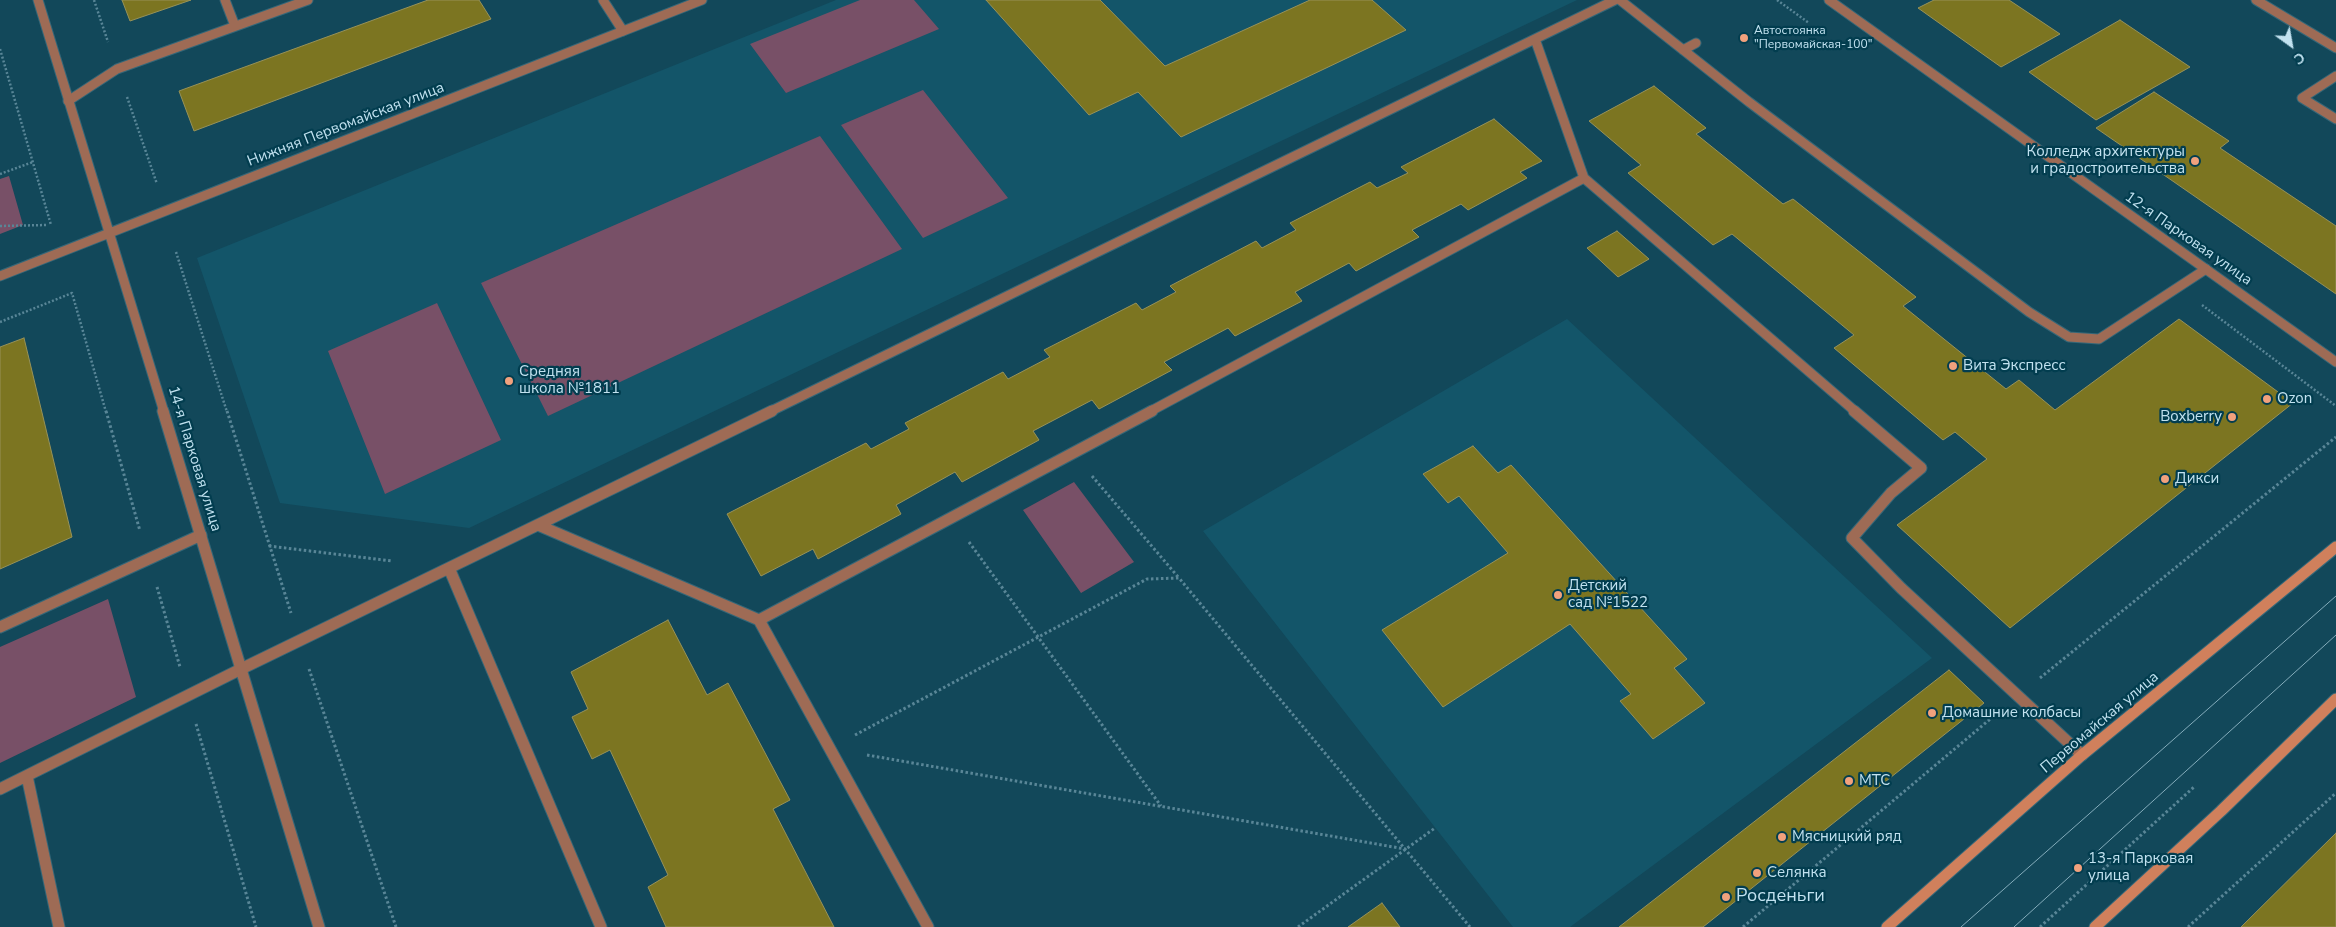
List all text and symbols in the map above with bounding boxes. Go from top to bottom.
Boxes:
north arrow [2266,20,2316,70]
place label: Автостоянка "Первомайская-100" [1754,24,1872,52]
marker: Автостоянка "Первомайская-100" [1738,32,1750,44]
text: С [2290,48,2308,69]
street label: Нижняя Первомайская улица [245,79,447,171]
place label: Колледж архитектуры и градостроительства [2027,143,2185,178]
marker: Колледж архитектуры и градостроительства [2189,155,2201,167]
street label: 12-я Парковая улица [2121,188,2255,290]
place label: Вита Экспресс [1963,357,2066,375]
marker: Вита Экспресс [1947,360,1959,372]
place label: Средняя школа №1811 [519,363,620,398]
marker: Средняя школа №1811 [503,375,515,387]
street label: 14-я Парковая улица [163,384,225,534]
place label: Ozon [2277,390,2312,408]
marker: Ozon [2261,393,2273,405]
place label: Boxberry [2160,408,2222,426]
marker: Boxberry [2226,411,2238,423]
place label: Дикси [2175,470,2219,488]
marker: Дикси [2159,473,2171,485]
place label: Детский сад №1522 [1568,577,1648,612]
marker: Детский сад №1522 [1552,589,1564,601]
street label: Первомайская улица [2037,668,2163,778]
place label: Домашние колбасы [1942,704,2081,722]
marker: Домашние колбасы [1926,707,1938,719]
place label: МТС [1859,772,1890,790]
marker: МТС [1843,775,1855,787]
place label: Мясницкий ряд [1792,828,1902,846]
marker: Мясницкий ряд [1776,831,1788,843]
place label: 13-я Парковая улица [2088,850,2193,885]
marker: 13-я Парковая улица [2072,862,2084,874]
place label: Селянка [1767,864,1827,882]
marker: Селянка [1751,867,1763,879]
place label: Росденьги [1736,886,1825,908]
marker: Росденьги [1720,891,1732,903]

